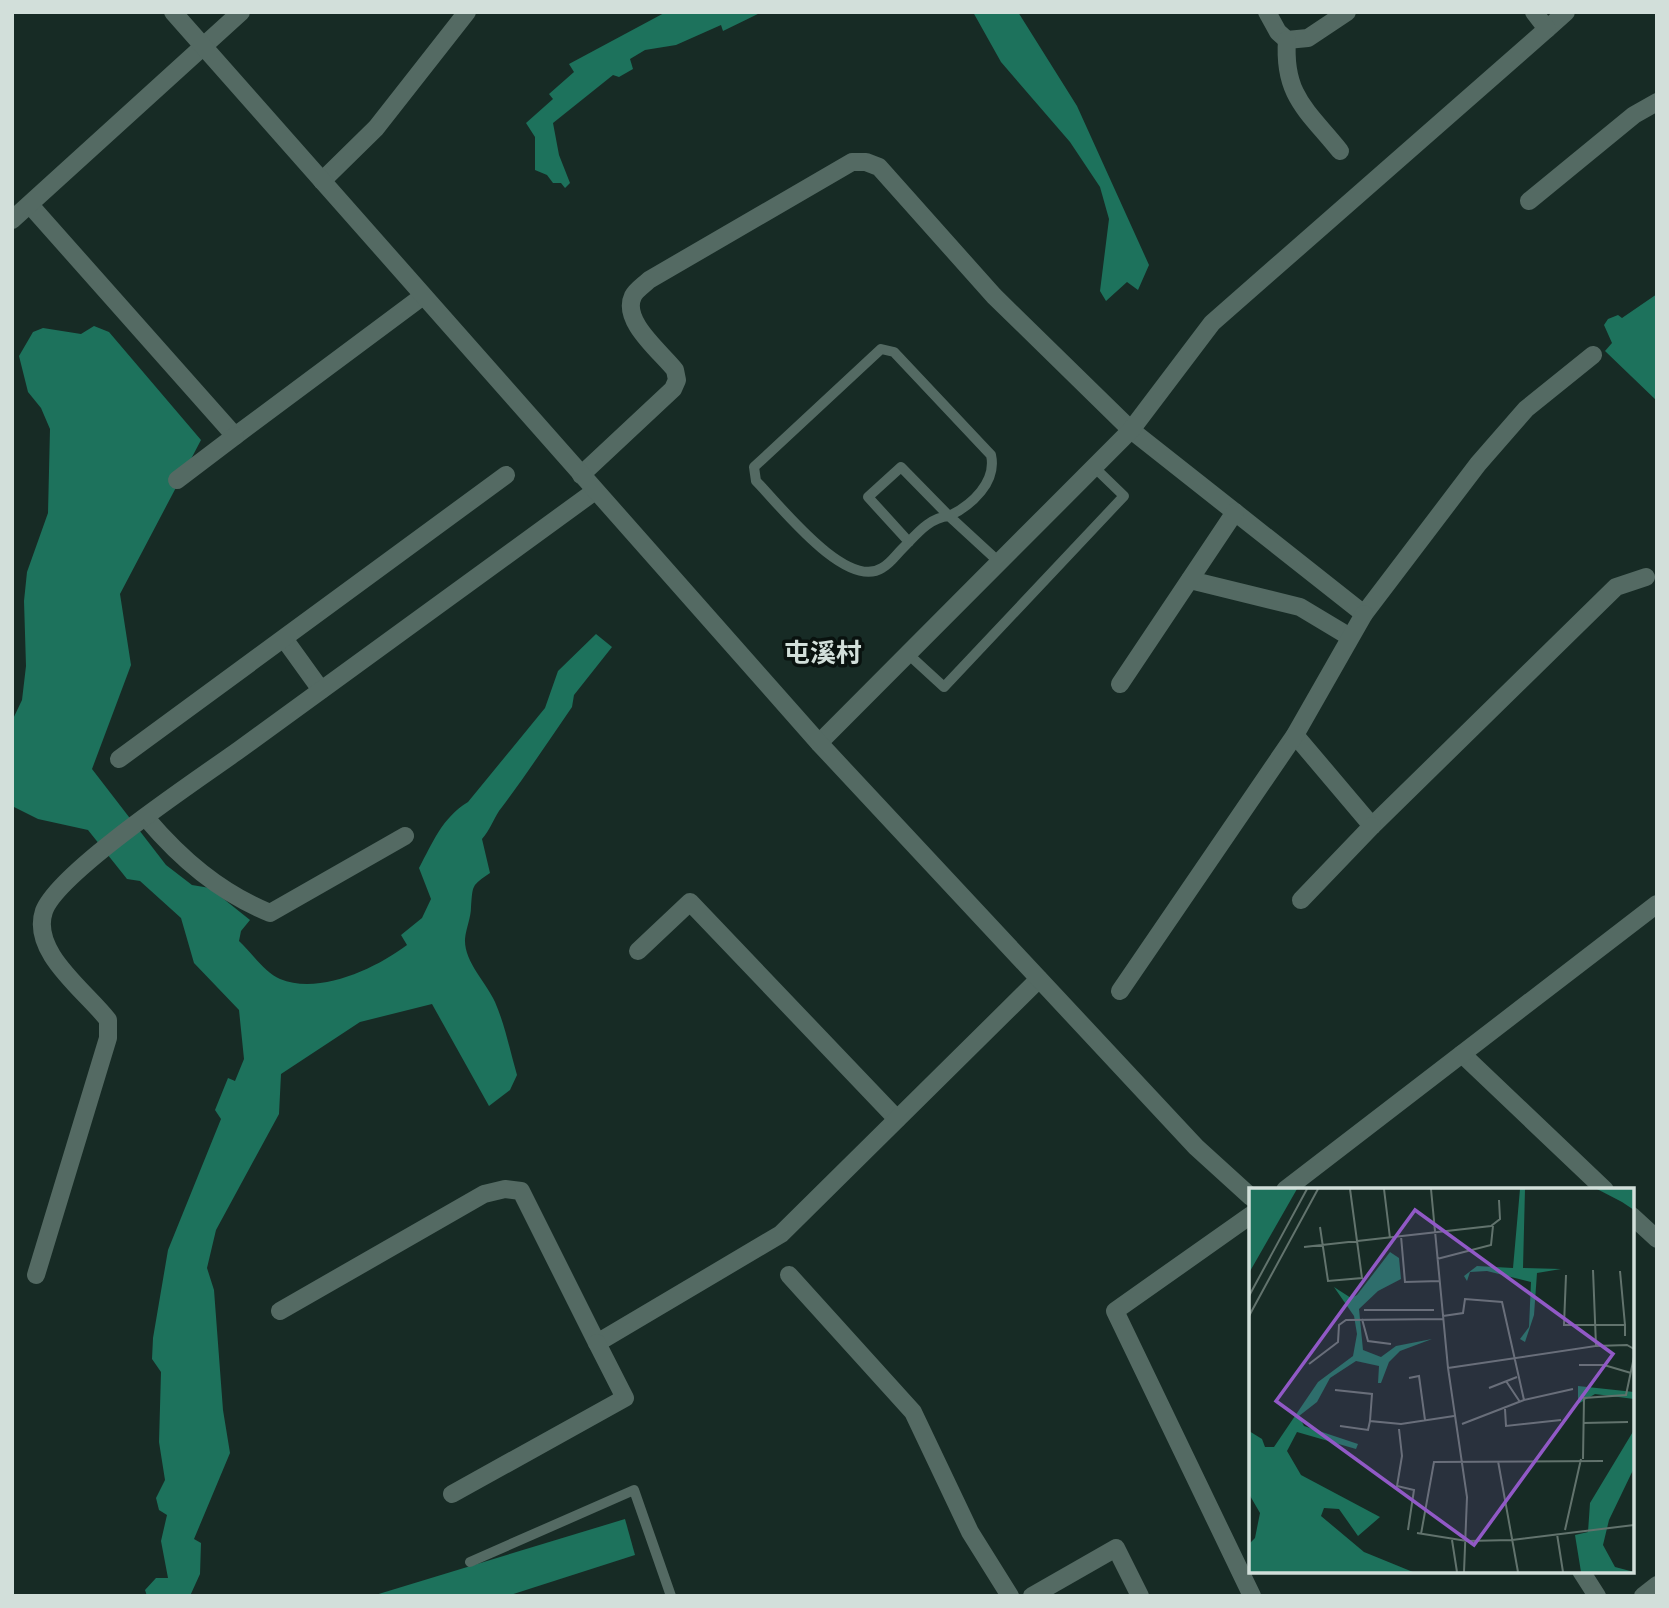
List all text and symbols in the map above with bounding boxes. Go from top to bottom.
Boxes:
district label: 屯溪村 [784,636,862,669]
inset map [1249,1188,1634,1573]

